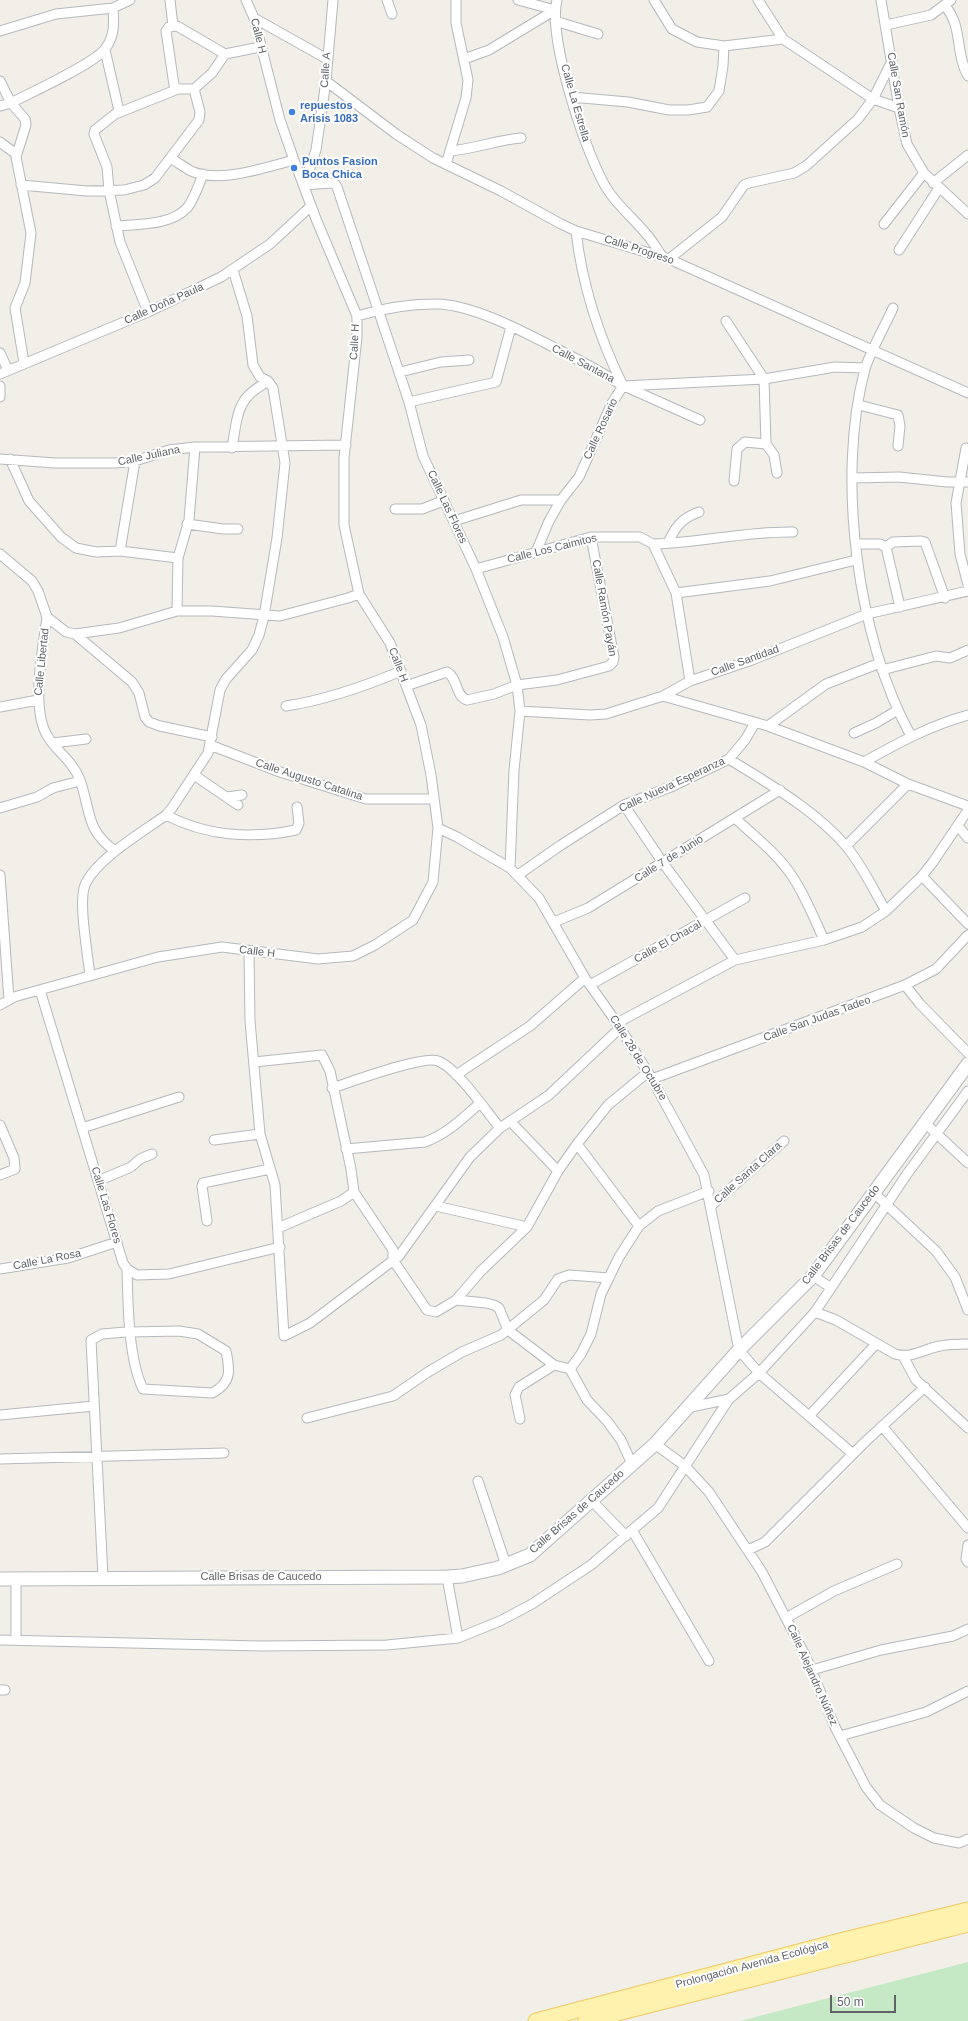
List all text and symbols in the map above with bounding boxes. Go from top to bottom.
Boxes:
street label: Calle H [247,17,269,55]
street label: Calle San Ramón [884,51,912,139]
street label: Calle A [318,52,334,88]
street label: Calle La Estrella [558,63,592,143]
place label: repuestos Arisis 1083 [300,99,358,125]
marker: repuestos Arisis 1083 [287,107,297,117]
place label: Puntos Fasion Boca Chica [302,155,378,181]
marker: Puntos Fasion Boca Chica [289,163,299,173]
street label: Calle Progreso [602,232,676,268]
street label: Calle Doña Paula [122,281,206,327]
street label: Calle H [347,324,363,360]
street label: Calle Santana [549,342,617,386]
street label: Calle Rosario [581,396,621,462]
street label: Calle Juliana [117,443,181,469]
street label: Calle Las Flores [424,468,470,546]
street label: Calle Los Caimitos [506,532,598,566]
street label: Calle Ramón Payán [589,559,619,657]
street label: Calle Libertad [32,628,52,696]
street label: Calle Santidad [709,643,781,679]
street label: Calle H [385,646,411,684]
street label: Calle Nueva Esperanza [617,755,727,815]
street label: Calle Augusto Catalina [254,756,364,804]
street label: Calle 7 de Junio [632,833,706,885]
street label: Calle El Chacal [632,918,704,966]
street label: Calle H [238,943,276,961]
street label: Calle San Judas Tadeo [762,993,872,1045]
street label: Calle 28 de Octubre [606,1013,670,1103]
street label: Calle Santa Clara [712,1139,784,1207]
street label: Calle Las Flores [88,1165,124,1245]
street label: Calle Brisas de Caucedo [799,1183,883,1287]
street label: Calle La Rosa [12,1247,82,1273]
street label: Calle Brisas de Caucedo [527,1467,627,1557]
street label: Calle Brisas de Caucedo [200,1570,322,1584]
street label: Calle Alejandro Núñez [784,1622,840,1728]
street label: Prolongación Avenida Ecológica [674,1938,830,1992]
scale bar [832,1987,898,2013]
text: 50 m [837,1995,864,2009]

